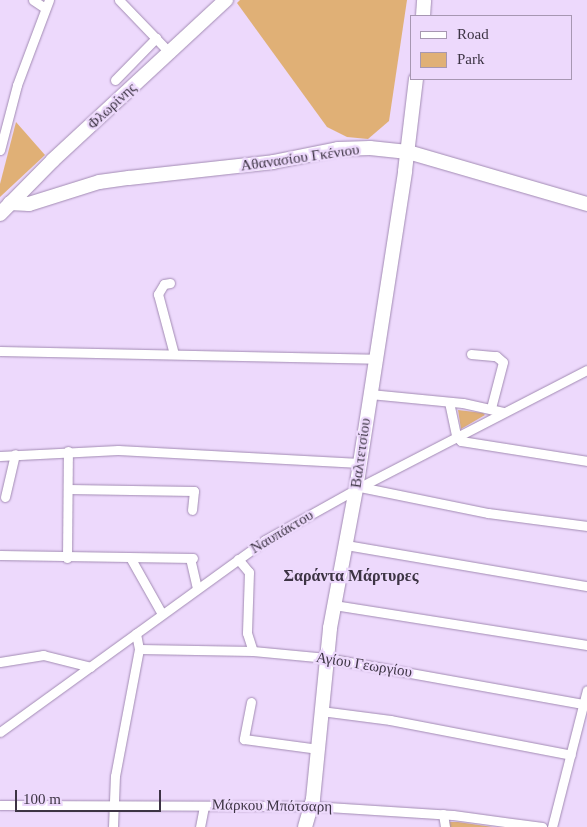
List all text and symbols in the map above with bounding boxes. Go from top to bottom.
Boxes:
legend [410,15,572,80]
text: Road [457,26,489,42]
text: Park [457,51,485,67]
street label: Φλωρίνης [84,79,140,133]
street label: Αθανασίου Γκένιου [240,141,360,175]
street label: Βαλτετσίου [347,417,375,489]
street label: Ναυπάκτου [247,506,317,558]
district label: Σαράντα Μάρτυρες [284,566,418,586]
street label: Αγίου Γεωργίου [315,649,413,681]
scale bar [18,780,164,812]
text: 100 m [23,791,61,807]
street label: Μάρκου Μπότσαρη [212,796,332,816]

